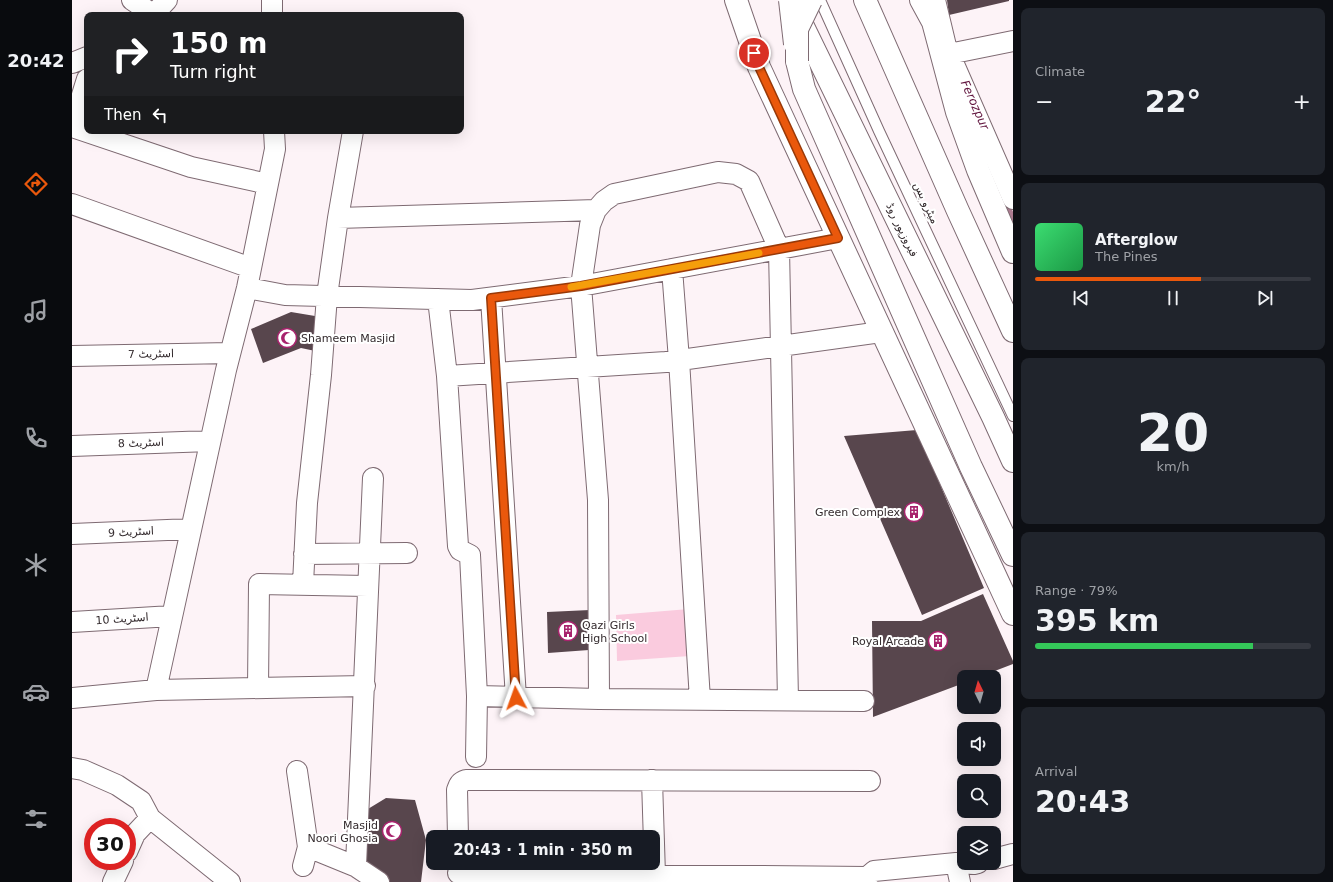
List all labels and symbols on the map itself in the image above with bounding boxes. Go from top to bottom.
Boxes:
pin [737,36,771,70]
water label: Ferozpur [958,78,993,133]
street label: میٹرو بس [911,180,941,226]
street label: فیروزپور روڈ [883,201,921,259]
mosque icon: Shameem Masjid [276,327,298,349]
place label: Shameem Masjid [301,332,395,345]
street label: اسٹریٹ 7 [128,347,174,361]
street label: اسٹریٹ 8 [118,436,164,450]
building icon: Green Complex [903,501,925,523]
place label: Green Complex [815,506,900,519]
street label: اسٹریٹ 9 [108,524,154,540]
street label: اسٹریٹ 10 [95,611,149,627]
place label: Qazi Girls High School [582,619,647,645]
building icon: Qazi Girls High School [557,620,579,642]
building icon: Royal Arcade [927,630,949,652]
place label: Royal Arcade [852,635,924,648]
north arrow [957,670,1001,714]
position arrow [495,677,537,719]
speed limit sign: 30 [84,818,136,870]
place label: Masjid Noori Ghosia [307,819,378,845]
mosque icon: Masjid Noori Ghosia [381,820,403,842]

